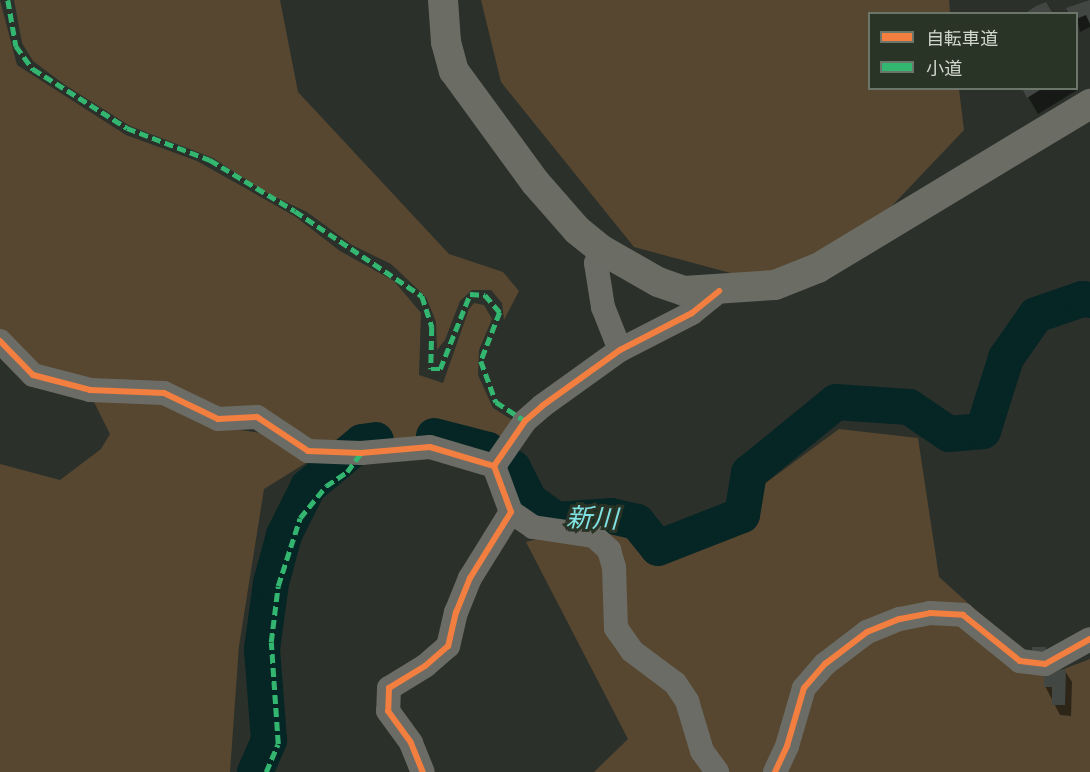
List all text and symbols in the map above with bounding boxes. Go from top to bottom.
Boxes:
legend [868,12,1078,90]
text: 自転車道 [926,28,998,50]
text: 小道 [926,58,962,80]
water label: 新川 [565,503,619,535]

